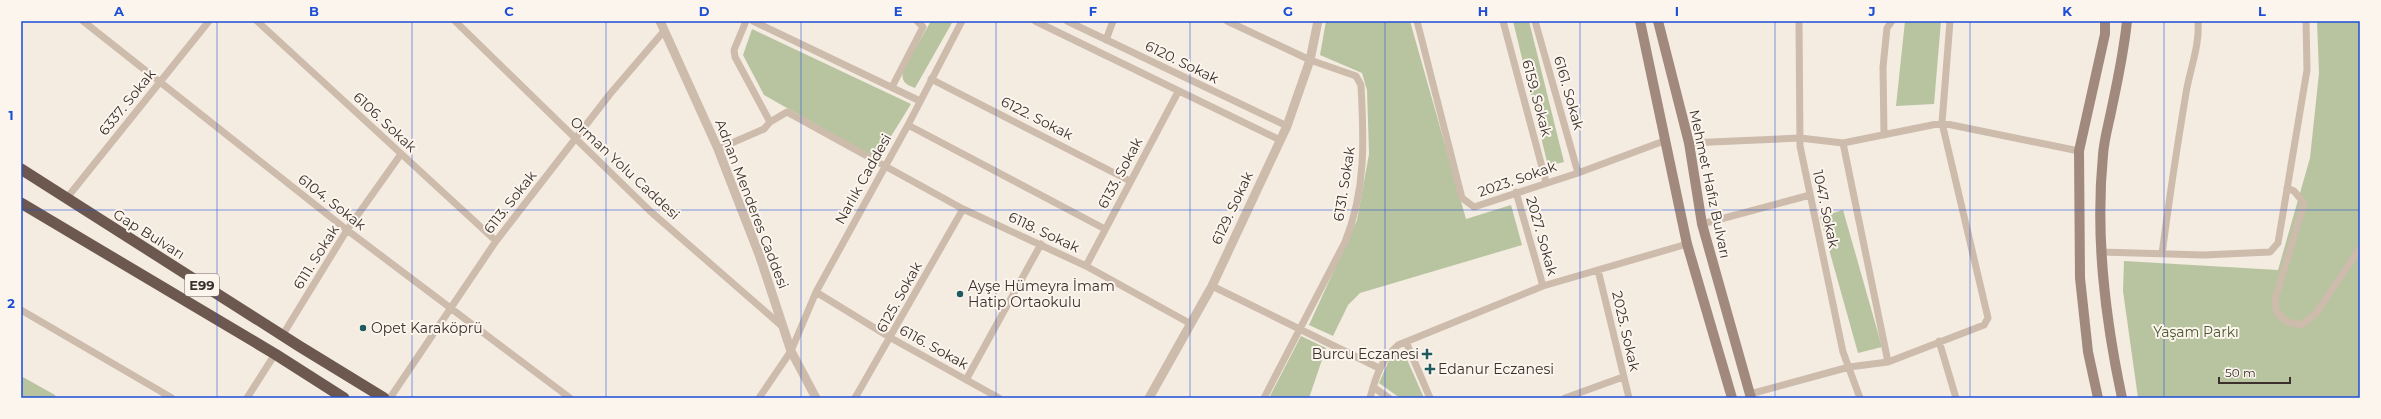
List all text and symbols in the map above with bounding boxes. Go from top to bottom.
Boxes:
text: A [113,3,125,19]
text: B [309,3,319,19]
text: C [504,3,514,19]
text: D [699,3,710,19]
text: E [894,3,903,19]
text: F [1089,3,1097,19]
text: G [1283,3,1293,19]
text: H [1478,3,1488,19]
text: I [1675,3,1679,19]
text: J [1867,3,1876,19]
text: K [2062,3,2072,19]
text: L [2258,3,2266,19]
street label: 6120. Sokak [1142,36,1222,88]
street label: 6161. Sokak [1550,54,1588,133]
street label: 6159. Sokak [1518,58,1556,139]
street label: 6337. Sokak [95,65,160,139]
street label: 6106. Sokak [349,88,421,156]
street label: 6122. Sokak [998,92,1077,144]
text: 1 [8,107,14,123]
street label: Mehmet Hafız Bulvarı [1685,108,1735,260]
street label: Orman Yolu Caddesi [566,113,684,223]
street label: Adnan Menderes Caddesi [711,117,793,291]
street label: Narlık Caddesi [831,131,895,227]
street label: 6133. Sokak [1094,134,1147,212]
street label: 6131. Sokak [1329,145,1359,223]
street label: 2023. Sokak [1475,157,1559,201]
street label: 6113. Sokak [480,166,541,237]
street label: 6129. Sokak [1207,168,1257,248]
street label: 1047. Sokak [1809,168,1843,250]
street label: 6104. Sokak [294,170,370,234]
street label: 2027. Sokak [1522,194,1562,278]
street label: Gap Bulvarı [110,205,188,263]
street label: 6118. Sokak [1005,208,1083,257]
street label: 6111. Sokak [289,221,343,293]
street label: 6125. Sokak [872,258,926,336]
road number: E99 [185,274,219,296]
place label: Ayşe Hümeyra İmam Hatip Ortaokulu [968,277,1115,311]
marker: Ayşe Hümeyra İmam Hatip Ortaokulu [955,289,965,299]
street label: 2025. Sokak [1608,289,1644,374]
text: 2 [7,295,15,311]
place label: Opet Karaköprü [371,319,483,337]
street label: 6116. Sokak [896,321,972,374]
marker: Opet Karaköprü [358,323,368,333]
park label: Yaşam Parkı [2153,323,2239,341]
place label: Burcu Eczanesi [1312,345,1419,363]
marker: Burcu Eczanesi [1422,349,1432,359]
scale bar [2219,359,2290,385]
place label: Edanur Eczanesi [1438,360,1554,378]
marker: Edanur Eczanesi [1425,364,1435,374]
text: 50 m [2225,365,2256,380]

